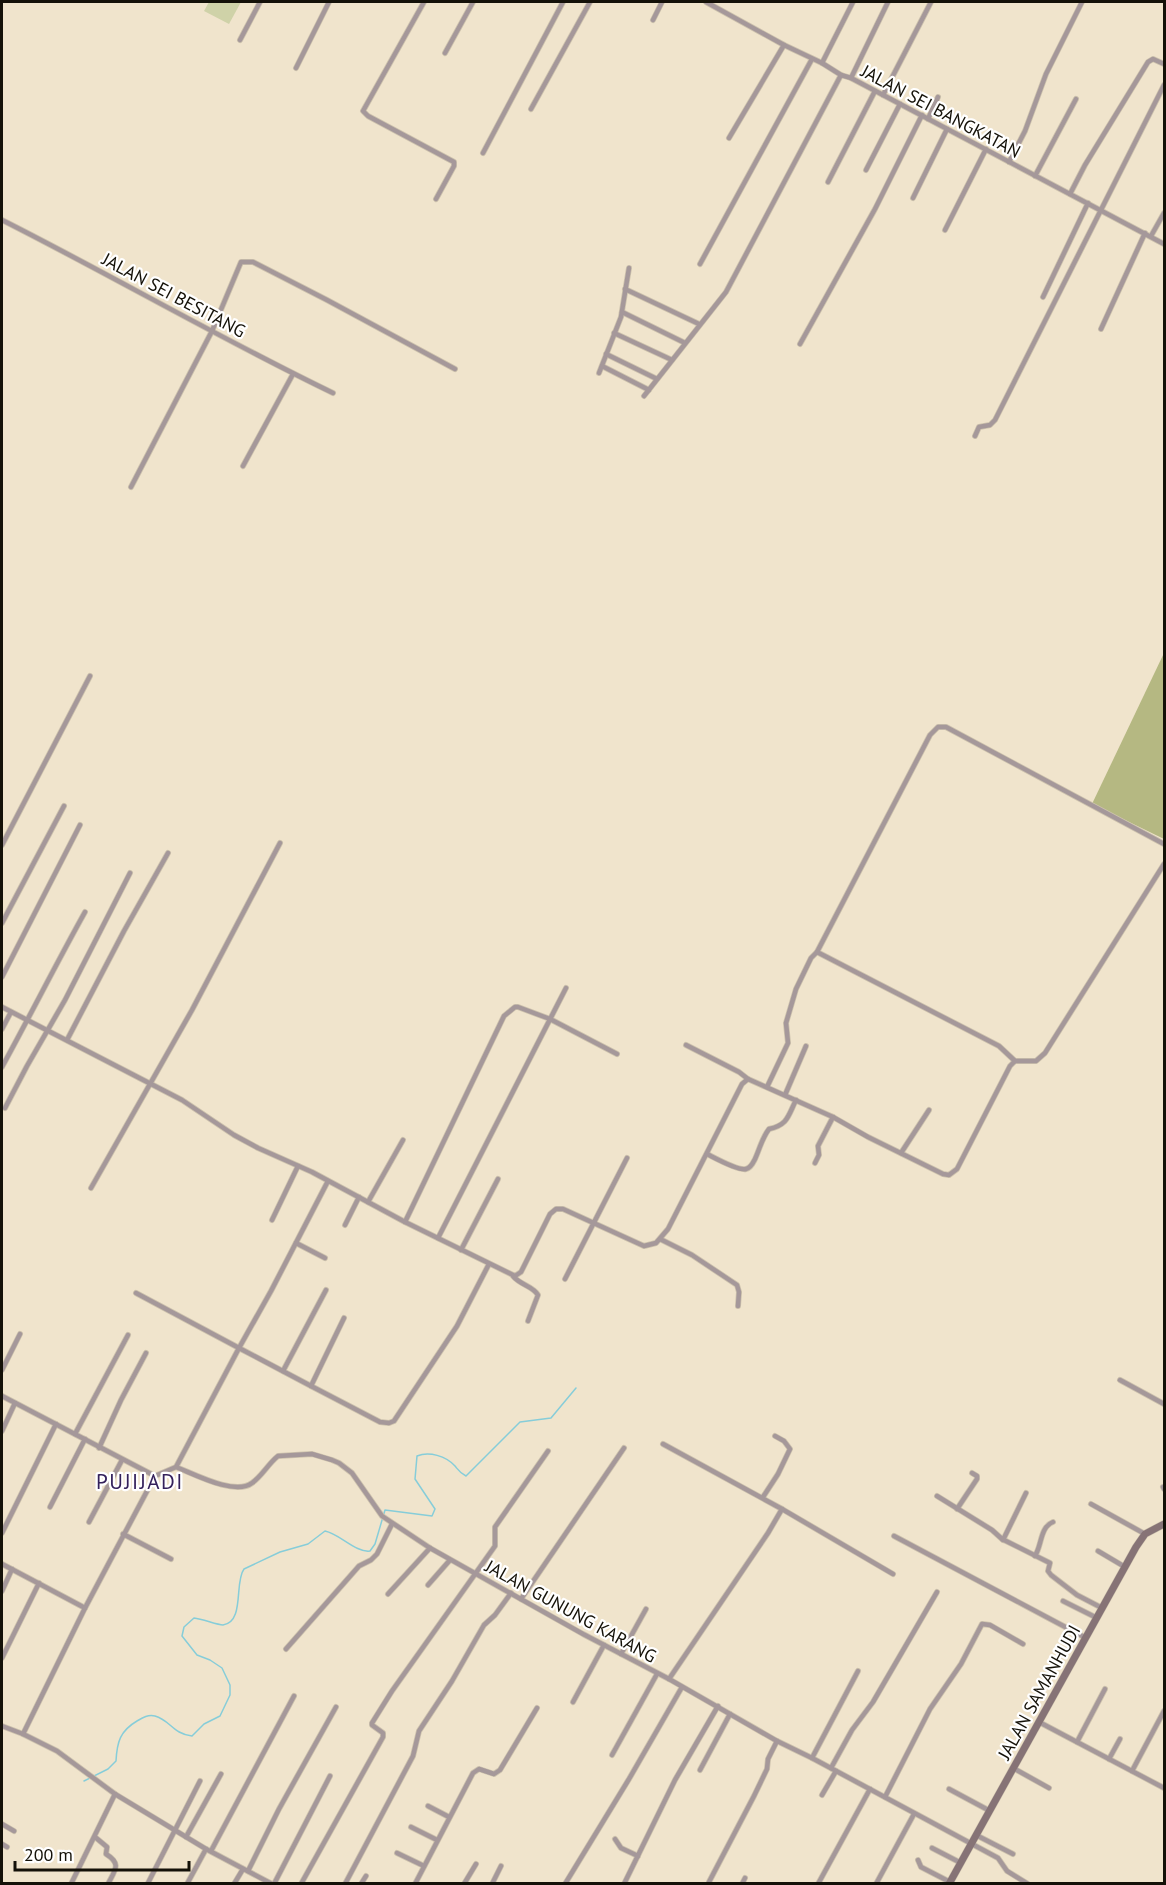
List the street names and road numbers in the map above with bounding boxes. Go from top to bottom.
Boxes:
street label: JALAN SEI BANGKATAN [856,59,1025,163]
street label: JALAN SEI BESITANG [97,247,250,343]
street label: JALAN GUNUNG KARANG [481,1554,661,1668]
street label: JALAN SAMANHUDI [992,1621,1086,1764]

